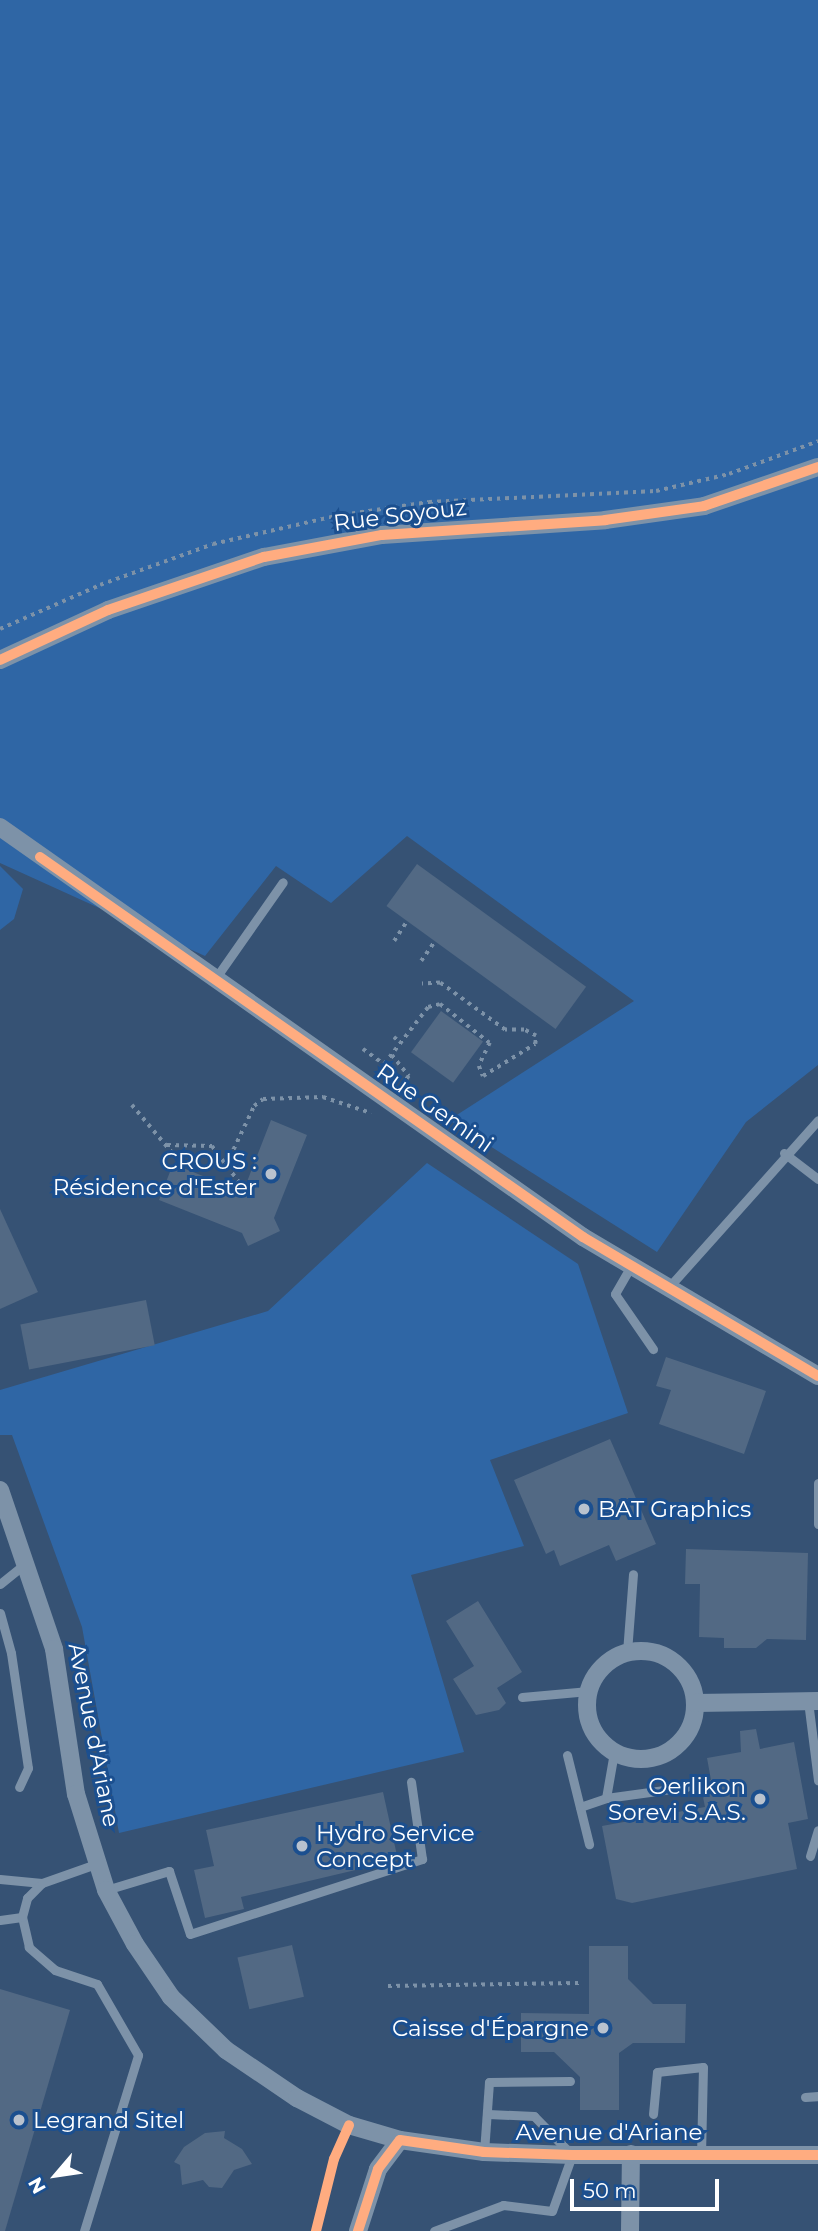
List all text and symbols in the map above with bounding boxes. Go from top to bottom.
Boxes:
street label: Rue Soyouz [332,493,468,537]
street label: Rue Gemini [371,1058,499,1158]
place label: CROUS : Résidence d'Ester [53,1147,257,1201]
marker: CROUS : Résidence d'Ester [263,1166,279,1182]
place label: BAT Graphics [598,1495,751,1523]
marker: BAT Graphics [576,1501,592,1517]
street label: Avenue d'Ariane [63,1641,125,1829]
place label: Oerlikon Sorevi S.A.S. [608,1772,746,1826]
marker: Oerlikon Sorevi S.A.S. [752,1791,768,1807]
place label: Hydro Service Concept [316,1819,475,1873]
marker: Hydro Service Concept [294,1838,310,1854]
place label: Caisse d'Épargne [392,2014,589,2042]
marker: Caisse d'Épargne [595,2020,611,2036]
place label: Legrand Sitel [33,2106,184,2134]
marker: Legrand Sitel [11,2112,27,2128]
street label: Avenue d'Ariane [516,2118,702,2146]
north arrow [21,2140,91,2210]
scale bar [573,2164,722,2208]
text: N [23,2173,51,2198]
text: 50 m [583,2178,637,2203]

